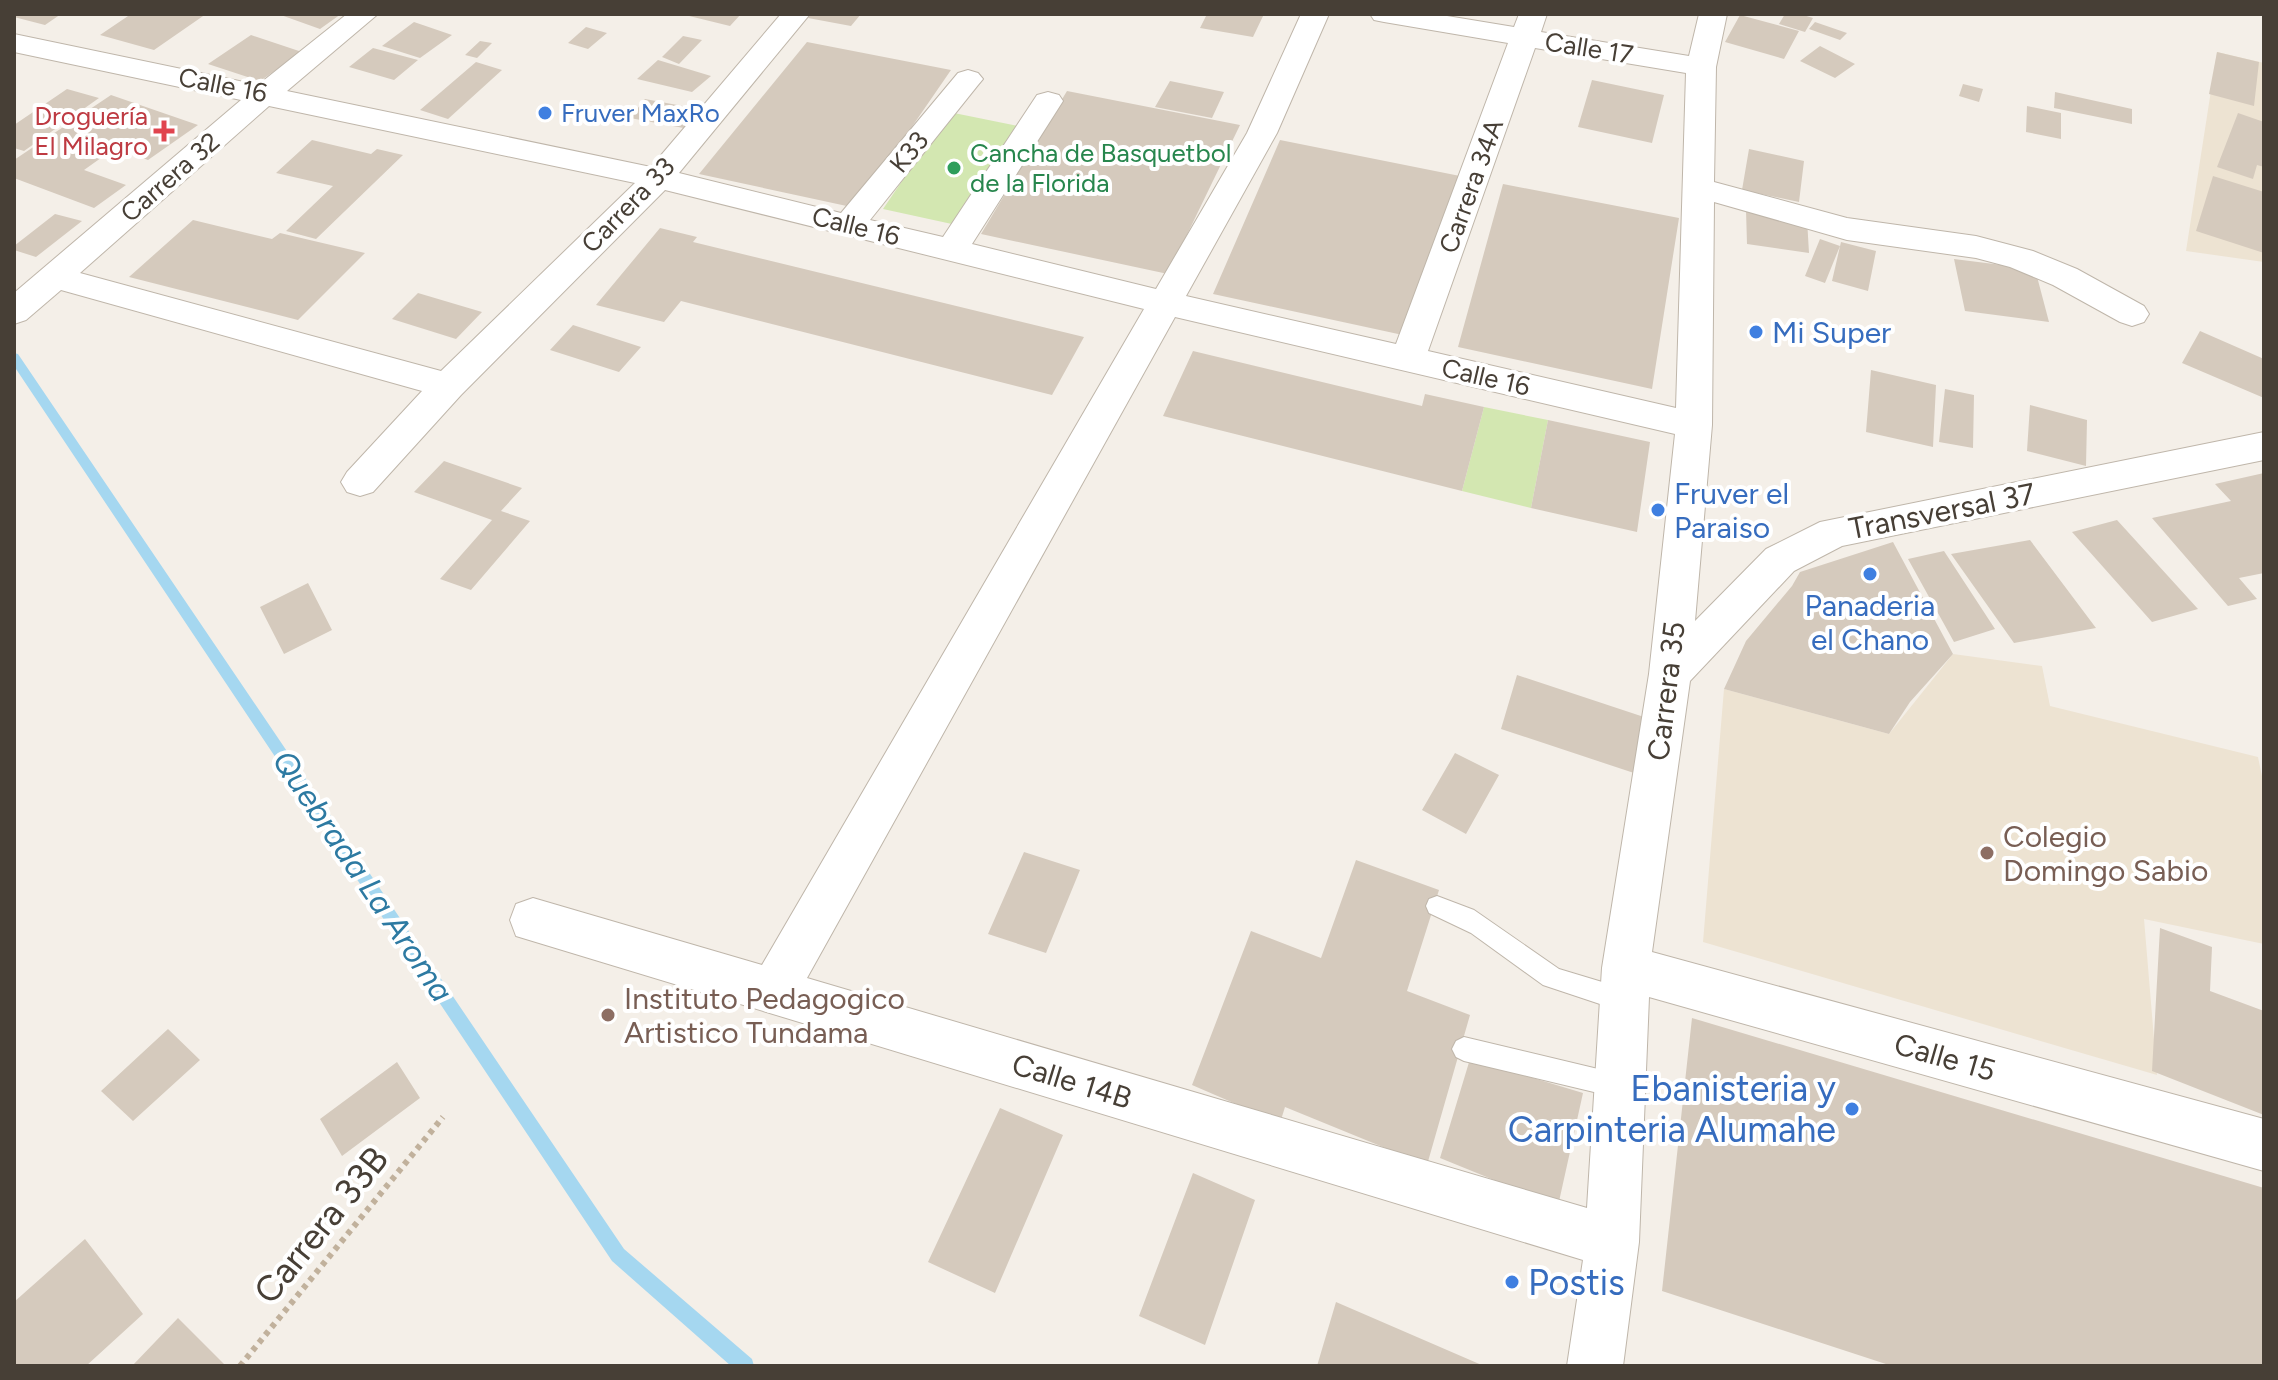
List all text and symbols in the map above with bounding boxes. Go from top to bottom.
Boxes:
street label: Calle 17 [1543,25,1635,71]
street label: Calle 16 [176,61,270,109]
place label: Fruver MaxRo [561,97,720,129]
place label: Droguería El Milagro [34,100,148,162]
marker: Fruver MaxRo [536,104,554,122]
street label: Carrera 34A [1432,114,1510,257]
marker: Droguería El Milagro [155,122,173,140]
street label: Carrera 32 [114,125,226,229]
street label: K33 [883,125,935,179]
place label: Cancha de Basquetbol de la Florida [970,137,1231,199]
street label: Carrera 33 [575,151,681,259]
marker: Cancha de Basquetbol de la Florida [945,159,963,177]
street label: Calle 16 [809,200,903,252]
place label: Mi Super [1772,314,1891,351]
marker: Mi Super [1747,323,1765,341]
street label: Calle 16 [1439,351,1533,403]
place label: Fruver el Paraiso [1674,475,1789,546]
street label: Transversal 37 [1846,475,2038,547]
marker: Fruver el Paraiso [1649,501,1667,519]
marker: Panaderia el Chano [1861,565,1879,583]
place label: Panaderia el Chano [1805,587,1935,658]
street label: Carrera 35 [1639,619,1693,763]
water label: Quebrada La Aroma [265,743,461,1009]
place label: Colegio Domingo Sabio [2003,818,2208,889]
marker: Colegio Domingo Sabio [1978,844,1996,862]
place label: Instituto Pedagogico Artistico Tundama [624,980,905,1051]
marker: Instituto Pedagogico Artistico Tundama [599,1006,617,1024]
street label: Calle 15 [1890,1025,2000,1089]
street label: Calle 14B [1008,1045,1136,1117]
place label: Ebanisteria y Carpinteria Alumahe [1508,1067,1836,1151]
marker: Ebanisteria y Carpinteria Alumahe [1843,1100,1861,1118]
street label: Carrera 33B [245,1138,397,1312]
place label: Postis [1528,1261,1625,1304]
marker: Postis [1503,1273,1521,1291]

